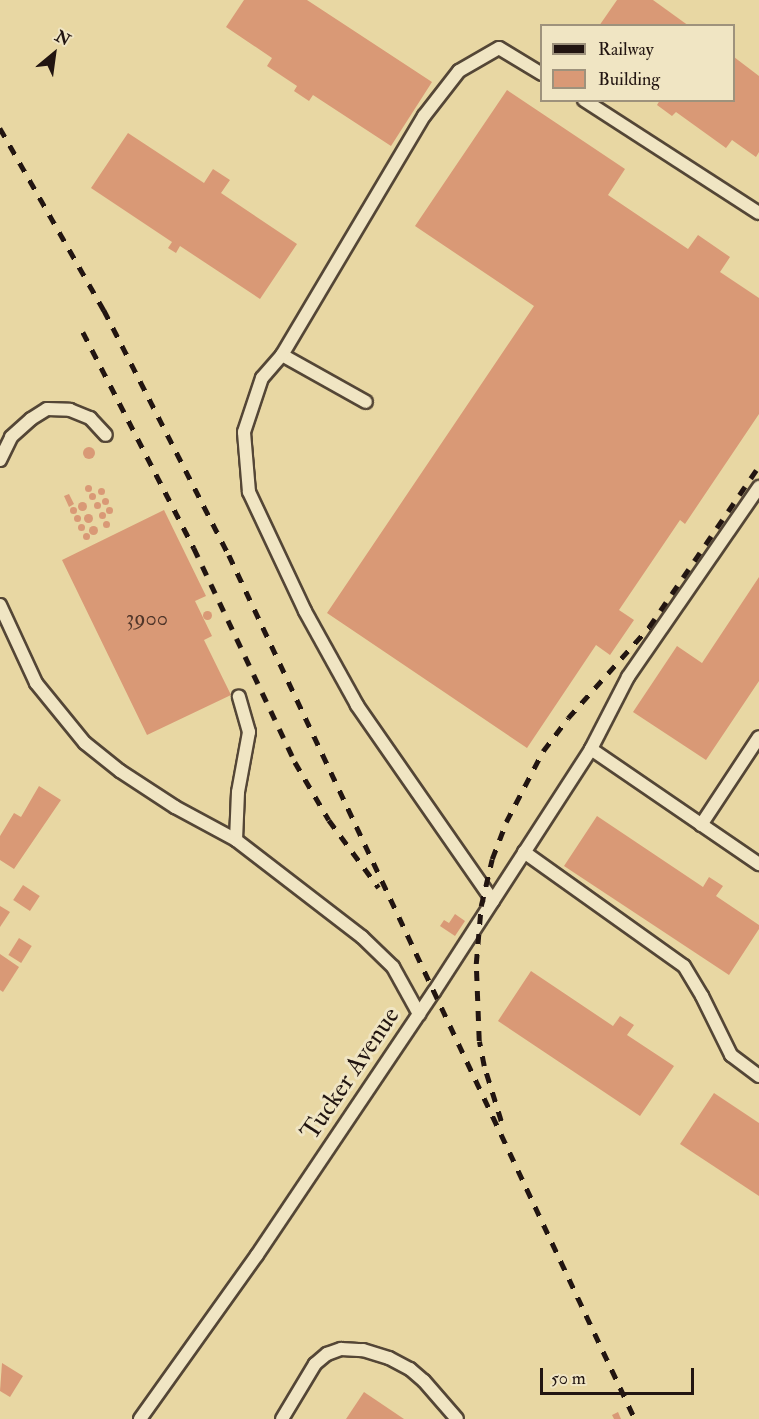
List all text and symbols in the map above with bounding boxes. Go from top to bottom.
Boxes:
north arrow [24,24,84,84]
legend [540,24,735,102]
text: N [52,26,74,50]
text: Railway [598,38,654,61]
text: Building [598,68,660,91]
house number: 3900 [126,606,168,632]
street label: Tucker Avenue [295,1001,407,1147]
scale bar [543,1356,698,1394]
text: 50 m [551,1367,586,1390]

